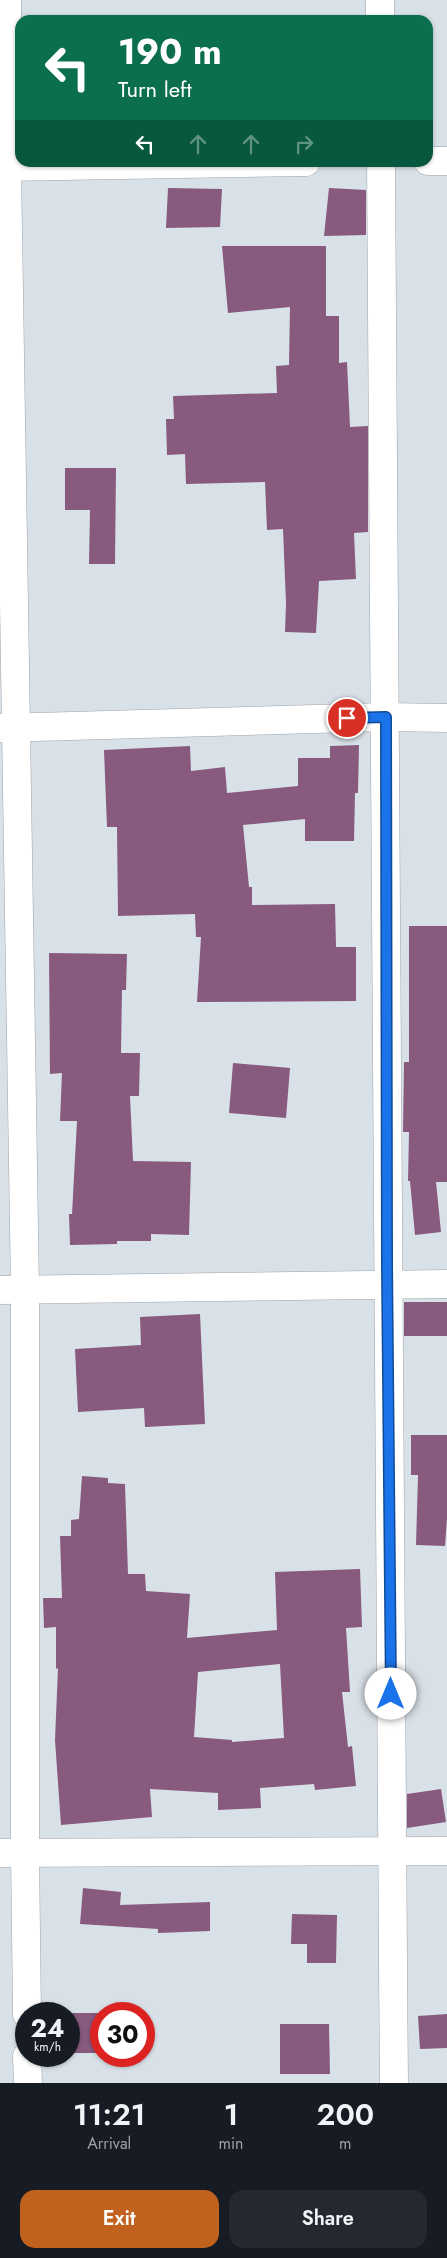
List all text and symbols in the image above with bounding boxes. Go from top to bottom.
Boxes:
text: 190 m [118,27,222,77]
icon: left [35,35,100,100]
text: Turn left [118,73,192,105]
icon: left [131,130,159,158]
icon: ahead [184,130,212,158]
icon: ahead [237,130,265,158]
icon: right [290,130,318,158]
pin [326,697,368,739]
icon: arrive [333,704,361,732]
position arrow [364,1667,416,1719]
speed limit sign: 30 [90,2002,155,2067]
text: 24 [31,2010,64,2046]
text: km/h [34,2038,61,2056]
text: 11:21 [73,2093,146,2136]
text: 1 [224,2093,238,2136]
text: 200 [317,2093,374,2136]
text: Arrival [87,2132,131,2155]
text: min [218,2132,244,2155]
text: m [339,2132,351,2155]
button: Exit [20,2190,219,2248]
button: Share [229,2190,427,2248]

